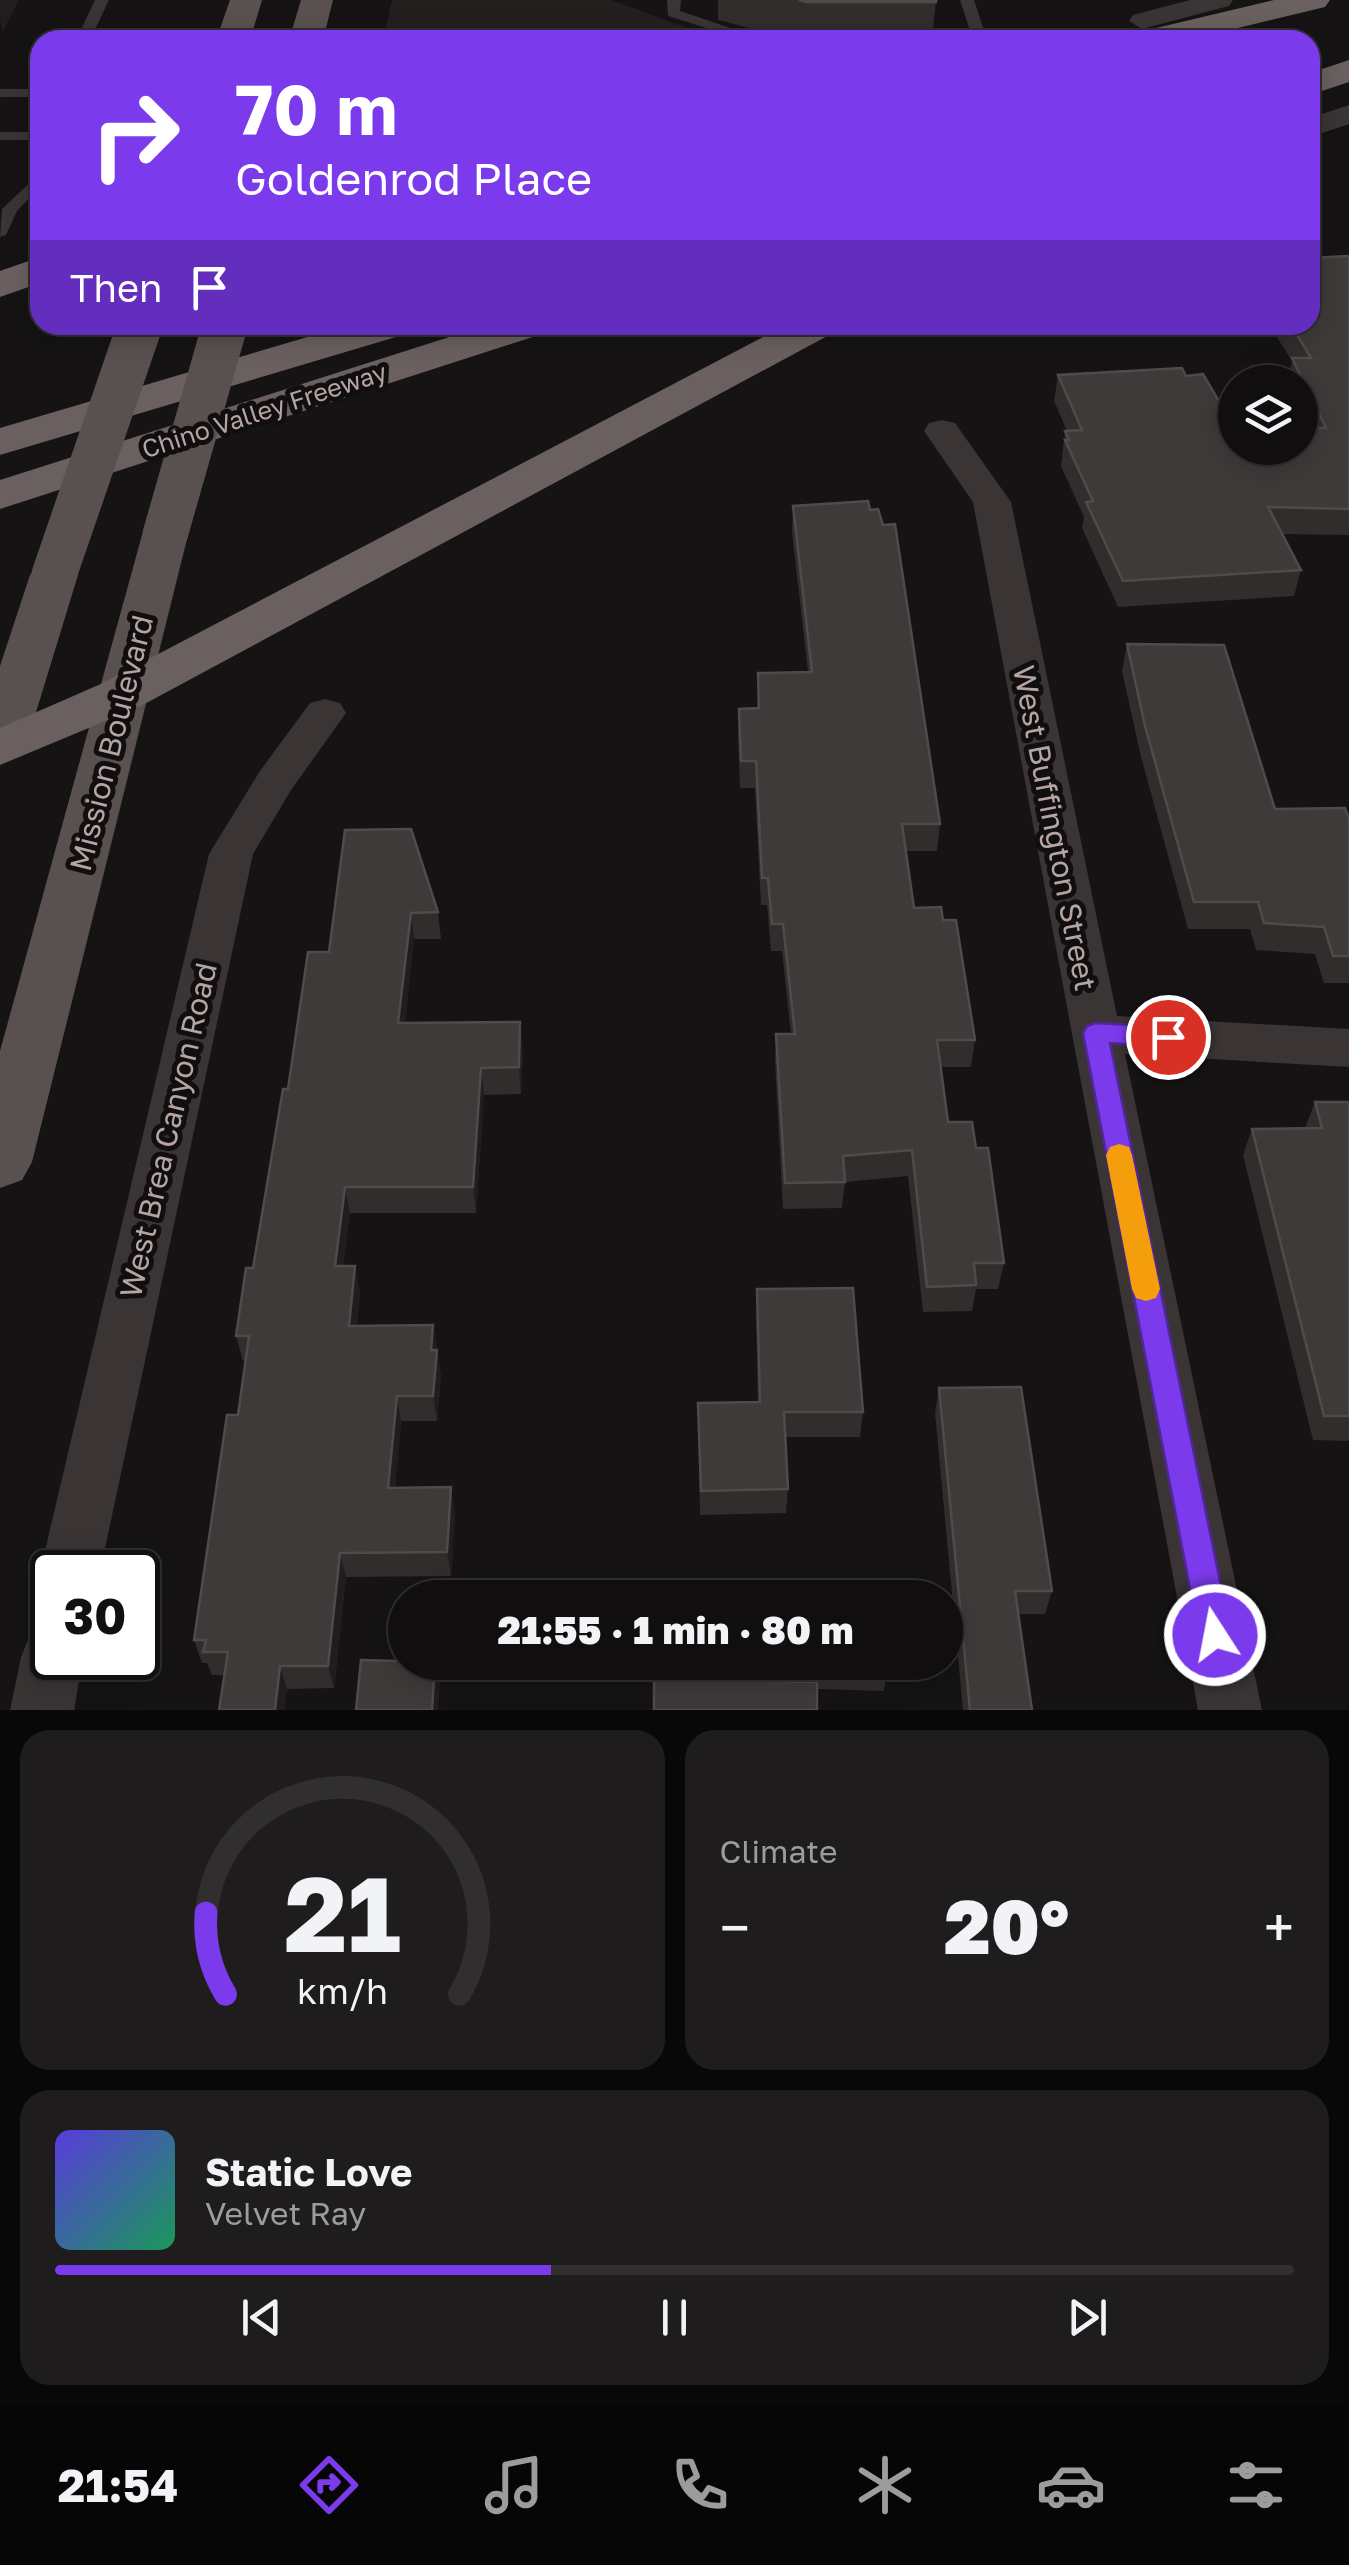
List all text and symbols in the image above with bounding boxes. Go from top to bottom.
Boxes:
text: 70 m [235,66,397,150]
icon: right [70,70,200,200]
text: Goldenrod Place [235,151,592,205]
icon: arrive [182,260,237,315]
text: Then [70,265,162,310]
street label: Chino Valley Freeway [138,356,390,464]
map controls [1218,365,1318,465]
button: layers [1218,365,1318,465]
street label: Mission Boulevard [62,611,160,875]
street label: West Buffington Street [1006,662,1104,994]
street label: West Brea Canyon Road [112,959,224,1301]
pin [1126,995,1211,1080]
icon: arrive [1141,1010,1196,1065]
speed limit sign: 30 [30,1550,160,1680]
position arrow [1163,1583,1267,1687]
text: 21:55 · 1 min · 80 m [497,1607,854,1652]
text: Climate [720,1832,838,1870]
text: 21 [284,1850,401,1975]
text: 20° [944,1880,1069,1971]
text: − [720,1894,750,1960]
text: + [1264,1894,1294,1960]
text: km/h [297,1969,388,2012]
text: Static Love [205,2149,412,2194]
text: Velvet Ray [205,2194,366,2232]
icon: previous [234,2290,289,2345]
icon: pause [647,2290,702,2345]
icon: next [1060,2290,1115,2345]
icon: directions [294,2450,364,2520]
icon: music [479,2450,549,2520]
icon: phone [665,2450,735,2520]
icon: climate [850,2450,920,2520]
icon: car [1036,2450,1106,2520]
icon: filters [1221,2450,1291,2520]
text: 21:54 [58,2458,178,2512]

